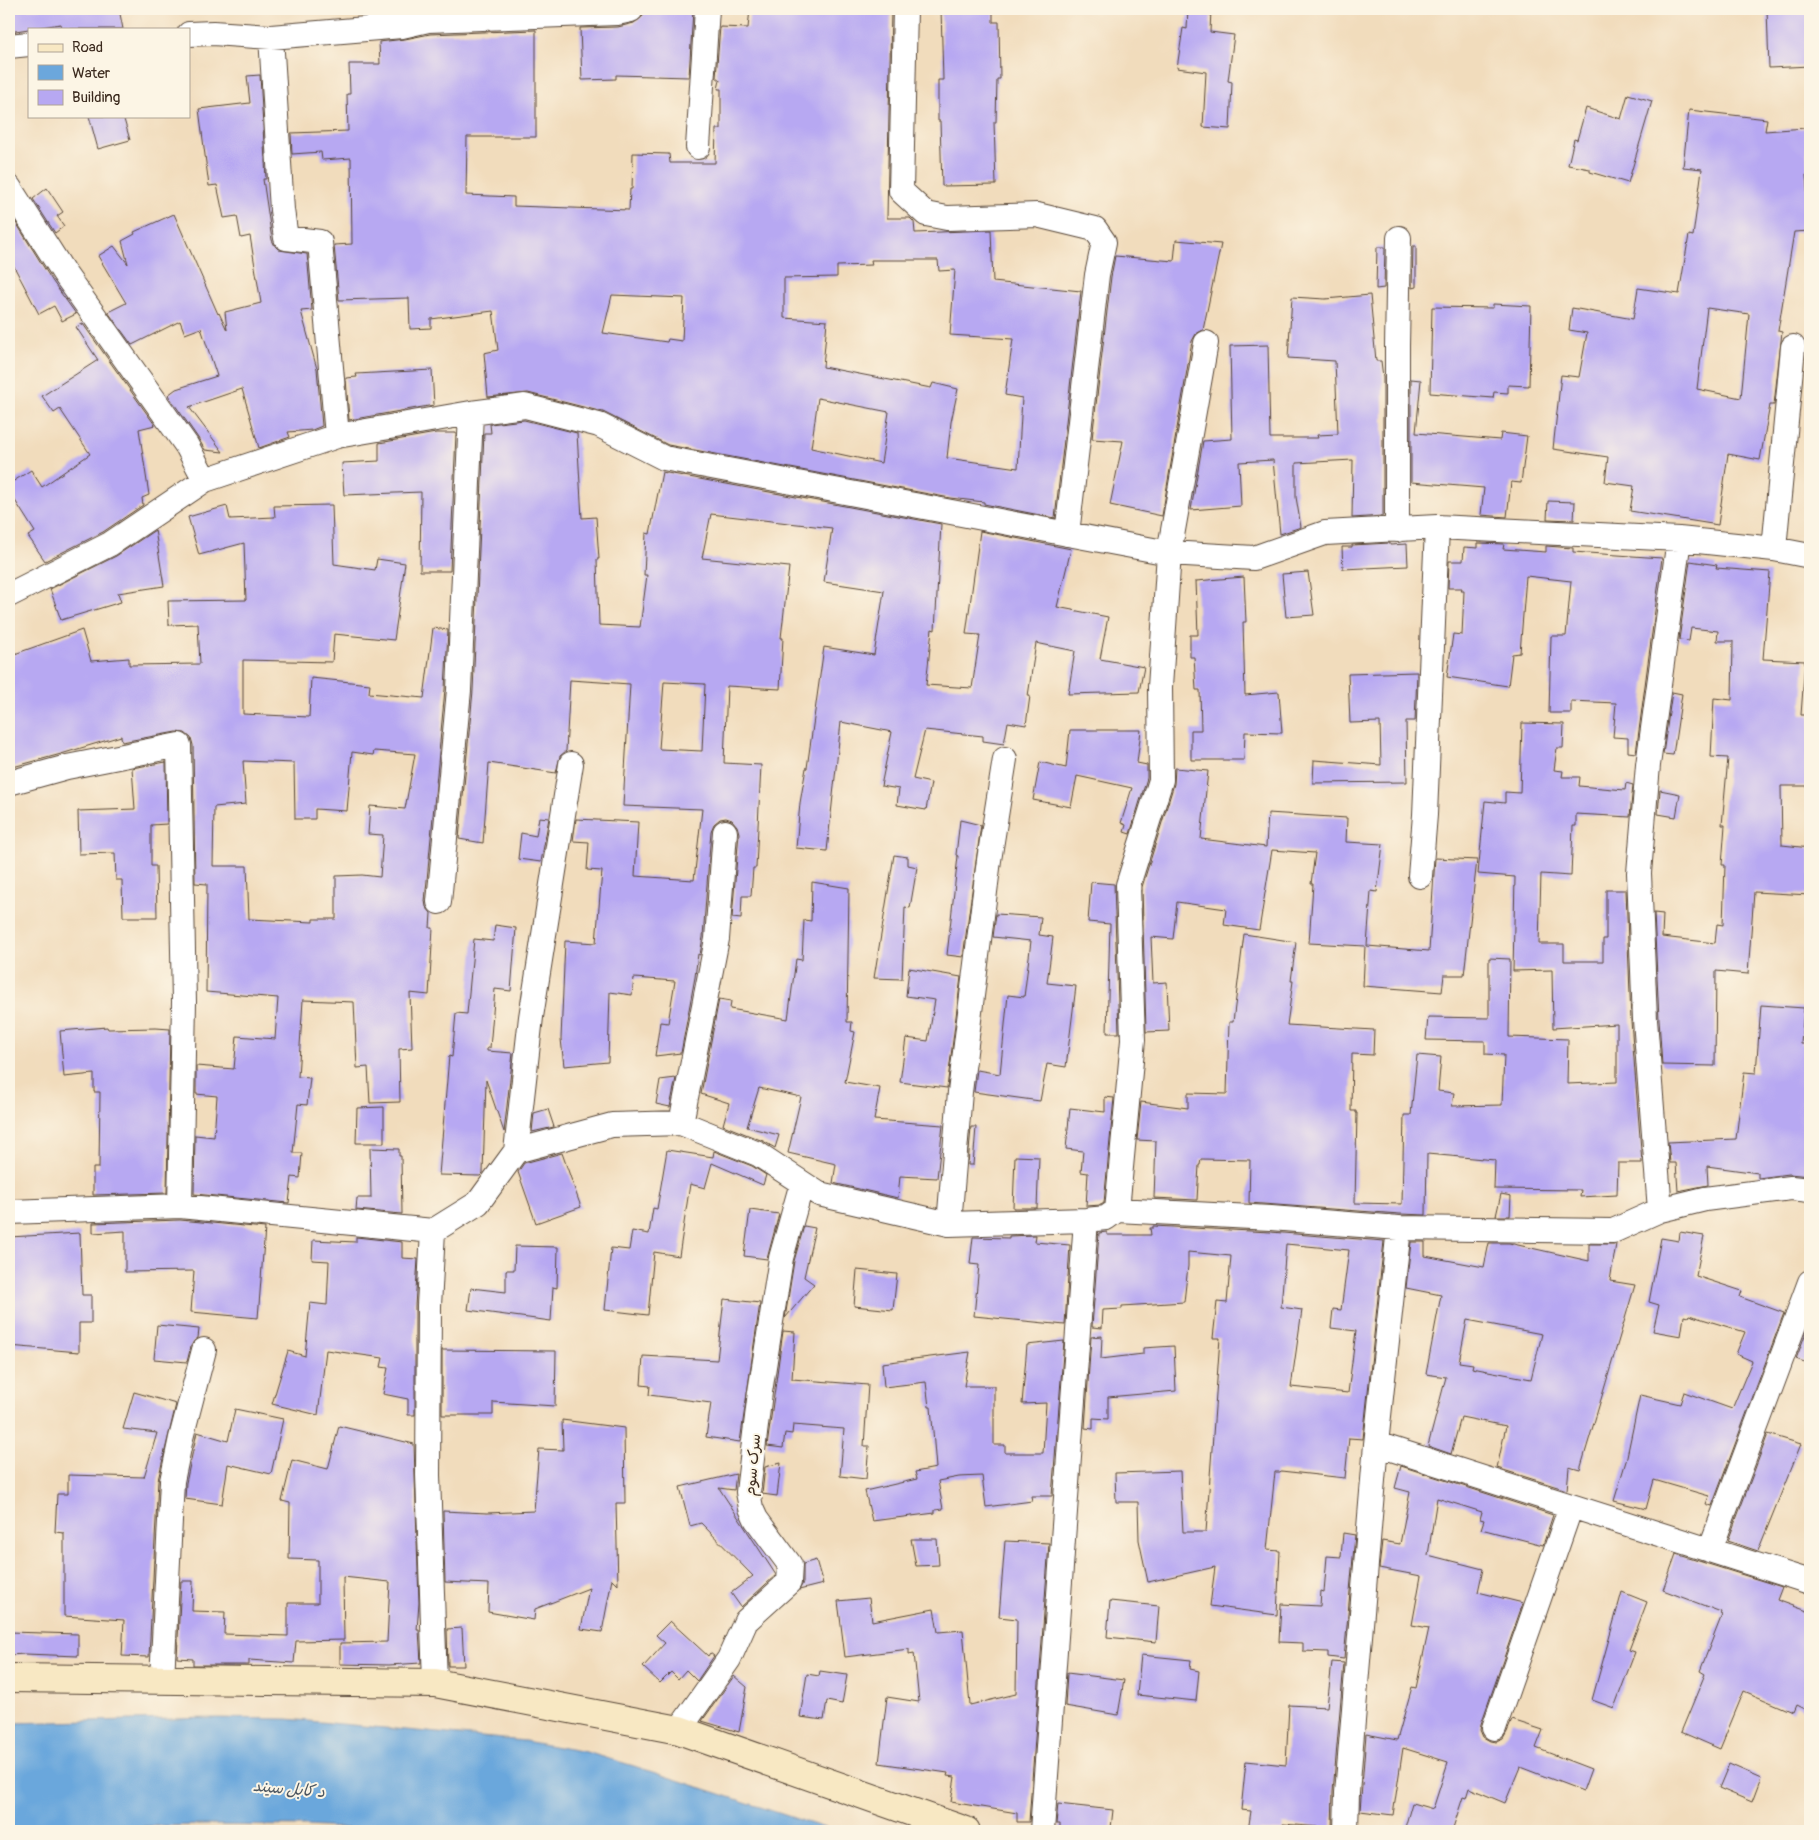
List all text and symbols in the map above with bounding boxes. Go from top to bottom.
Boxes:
legend [28,28,190,118]
text: Road [72,38,103,57]
text: Water [72,64,111,83]
text: Building [72,88,120,107]
street label: سرک سوم [741,1433,767,1497]
water label: د کابل سيند [252,1776,326,1802]

